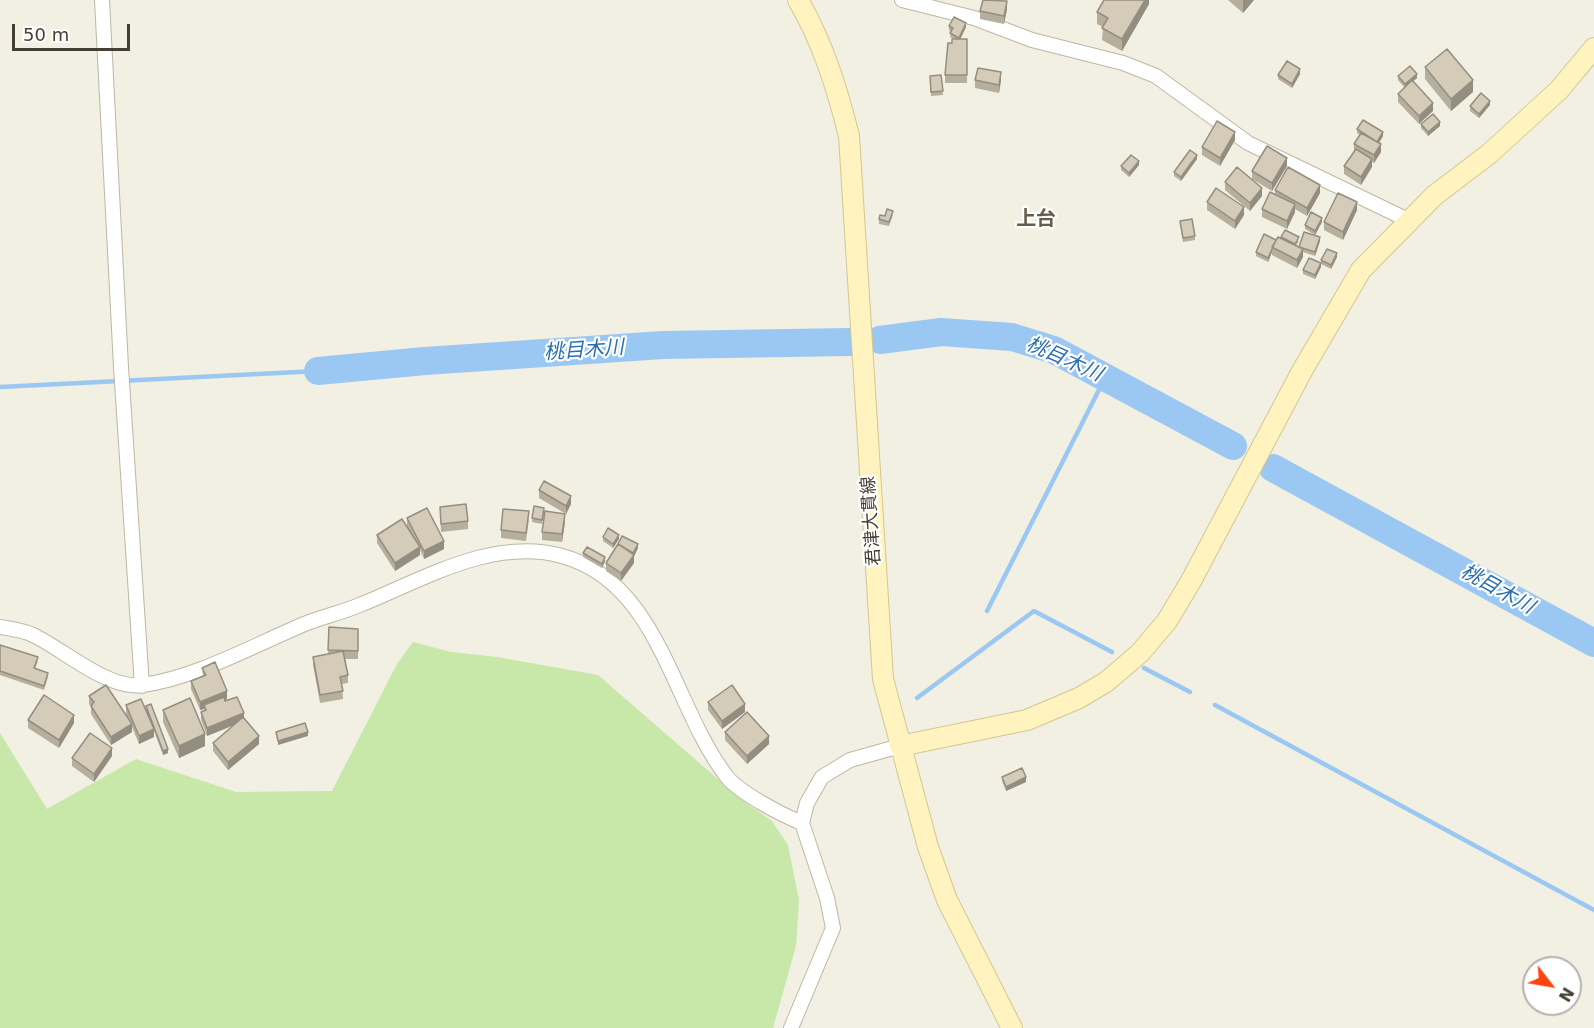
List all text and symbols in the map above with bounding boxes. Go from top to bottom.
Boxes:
scale bar [15,12,134,50]
text: 50 m [23,24,69,45]
district label: 上台 [1016,208,1056,232]
water label: 桃目木川 [1023,333,1105,387]
water label: 桃目木川 [543,336,625,366]
street label: 君津大貫線 [858,475,886,567]
water label: 桃目木川 [1456,560,1538,620]
north arrow [1522,956,1582,1016]
text: N [1555,984,1578,1005]

